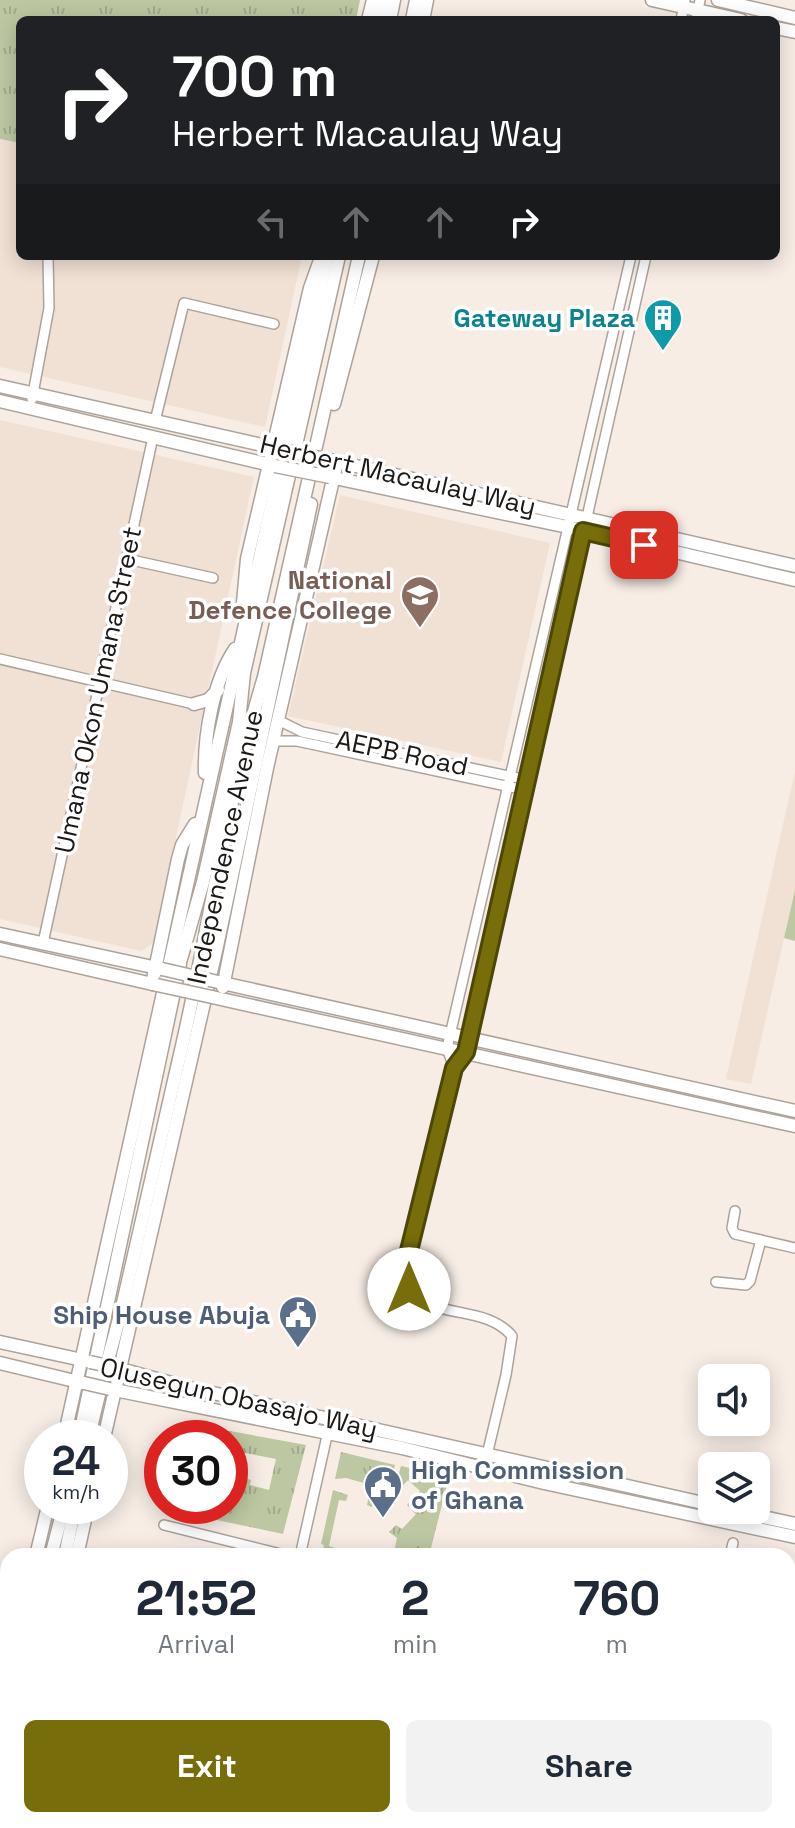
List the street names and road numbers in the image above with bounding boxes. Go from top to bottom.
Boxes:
street label: Herbert Macaulay Way [257,427,539,523]
street label: Umana Okon Umana Street [47,523,149,857]
street label: Independence Avenue [179,707,271,987]
street label: AEPB Road [333,722,471,784]
street label: Olusegun Obasajo Way [97,1350,381,1446]

